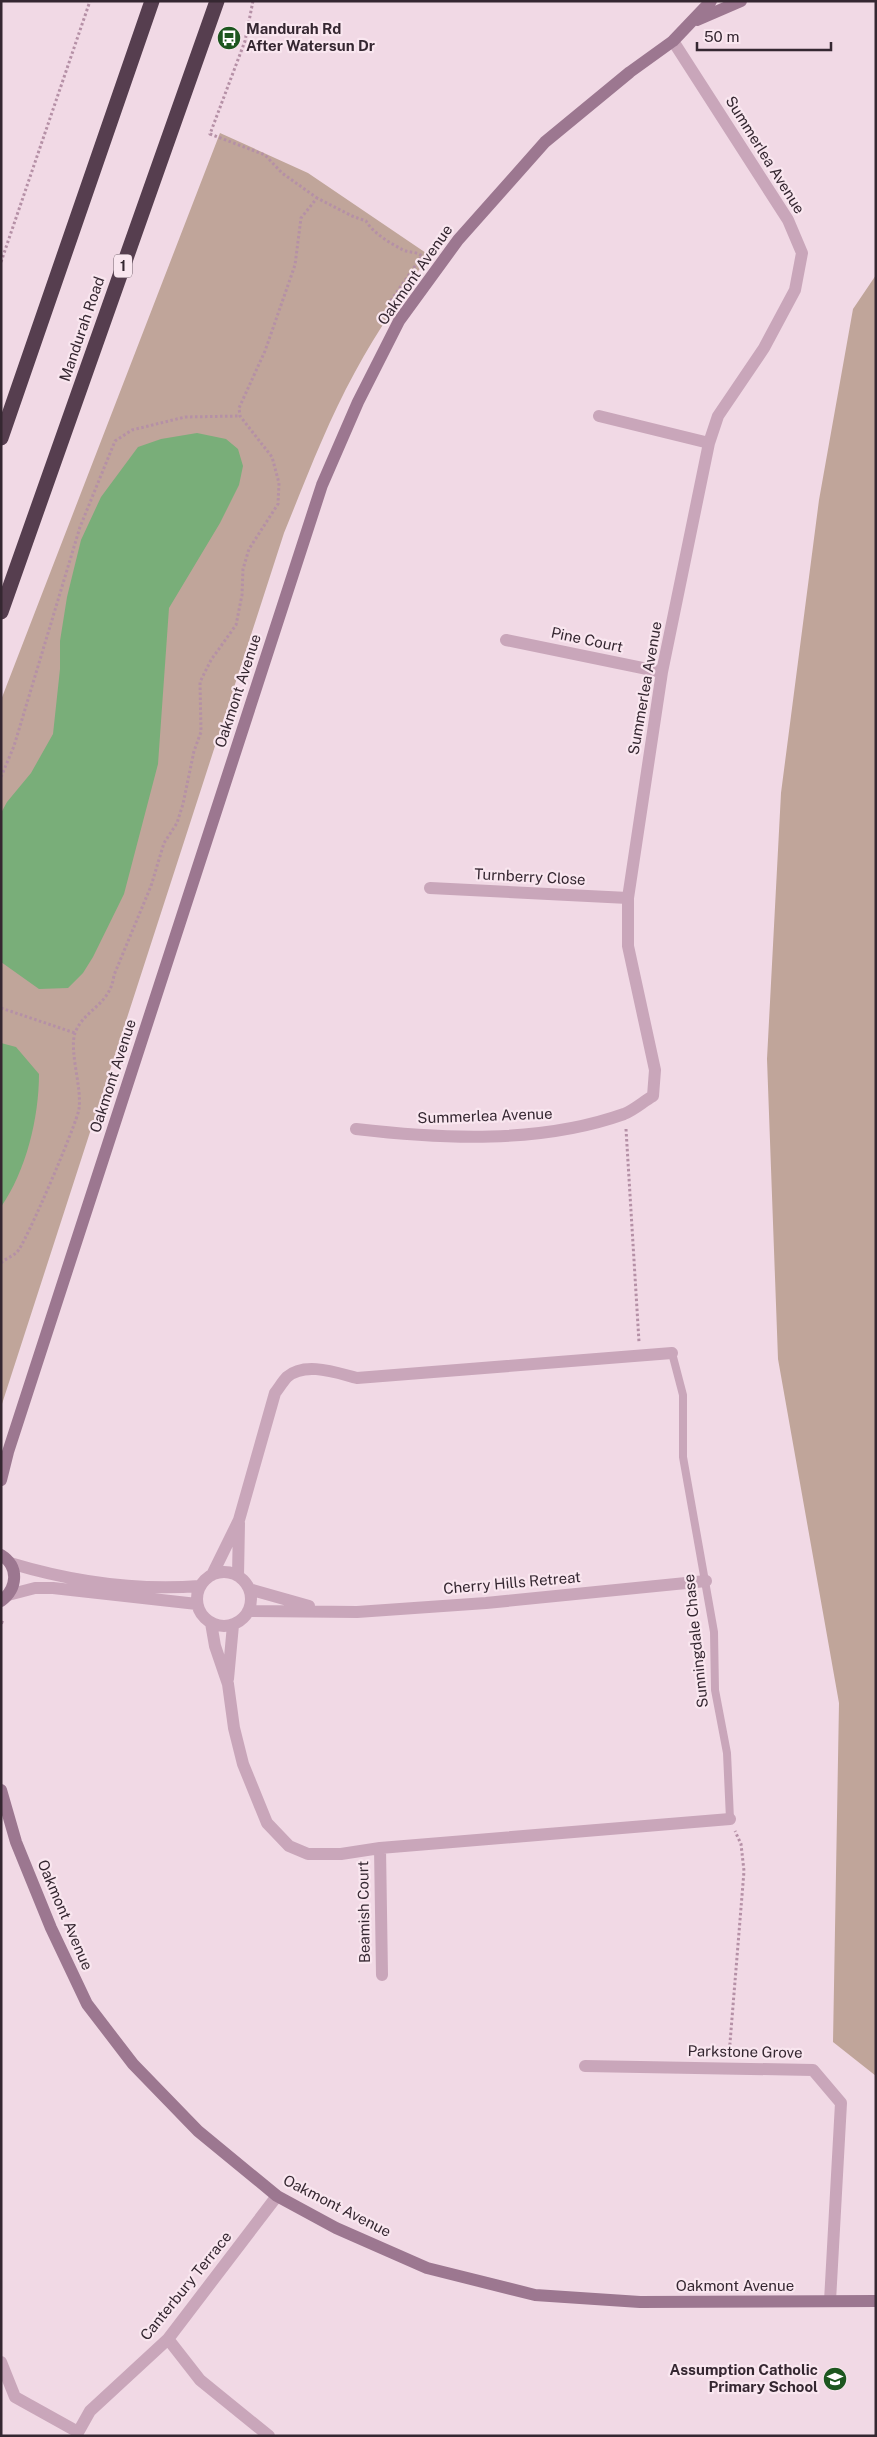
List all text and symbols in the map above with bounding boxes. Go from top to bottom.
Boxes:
place label: Mandurah Rd After Watersun Dr [246,20,375,54]
scale bar [697,20,831,52]
bus stop icon: Mandurah Rd After Watersun Dr [216,25,242,51]
text: 50 m [704,28,739,45]
street label: Summerlea Avenue [722,93,808,217]
street label: Oakmont Avenue [374,221,455,328]
road number: 1 [114,255,132,278]
street label: Mandurah Road [56,274,107,383]
street label: Summerlea Avenue [624,620,665,756]
street label: Pine Court [550,624,625,655]
street label: Oakmont Avenue [211,632,264,750]
street label: Turnberry Close [474,865,586,888]
street label: Oakmont Avenue [86,1017,139,1135]
street label: Summerlea Avenue [417,1105,553,1126]
street label: Cherry Hills Retreat [442,1568,582,1597]
street label: Sunningdale Chase [680,1573,711,1709]
street label: Oakmont Avenue [35,1857,96,1973]
street label: Beamish Court [354,1860,373,1963]
street label: Parkstone Grove [687,2042,803,2061]
street label: Oakmont Avenue [281,2171,394,2240]
street label: Canterbury Terrace [137,2228,235,2343]
street label: Oakmont Avenue [676,2277,794,2294]
place label: Assumption Catholic Primary School [670,2361,818,2395]
school or university icon: Assumption Catholic Primary School [822,2366,848,2392]

